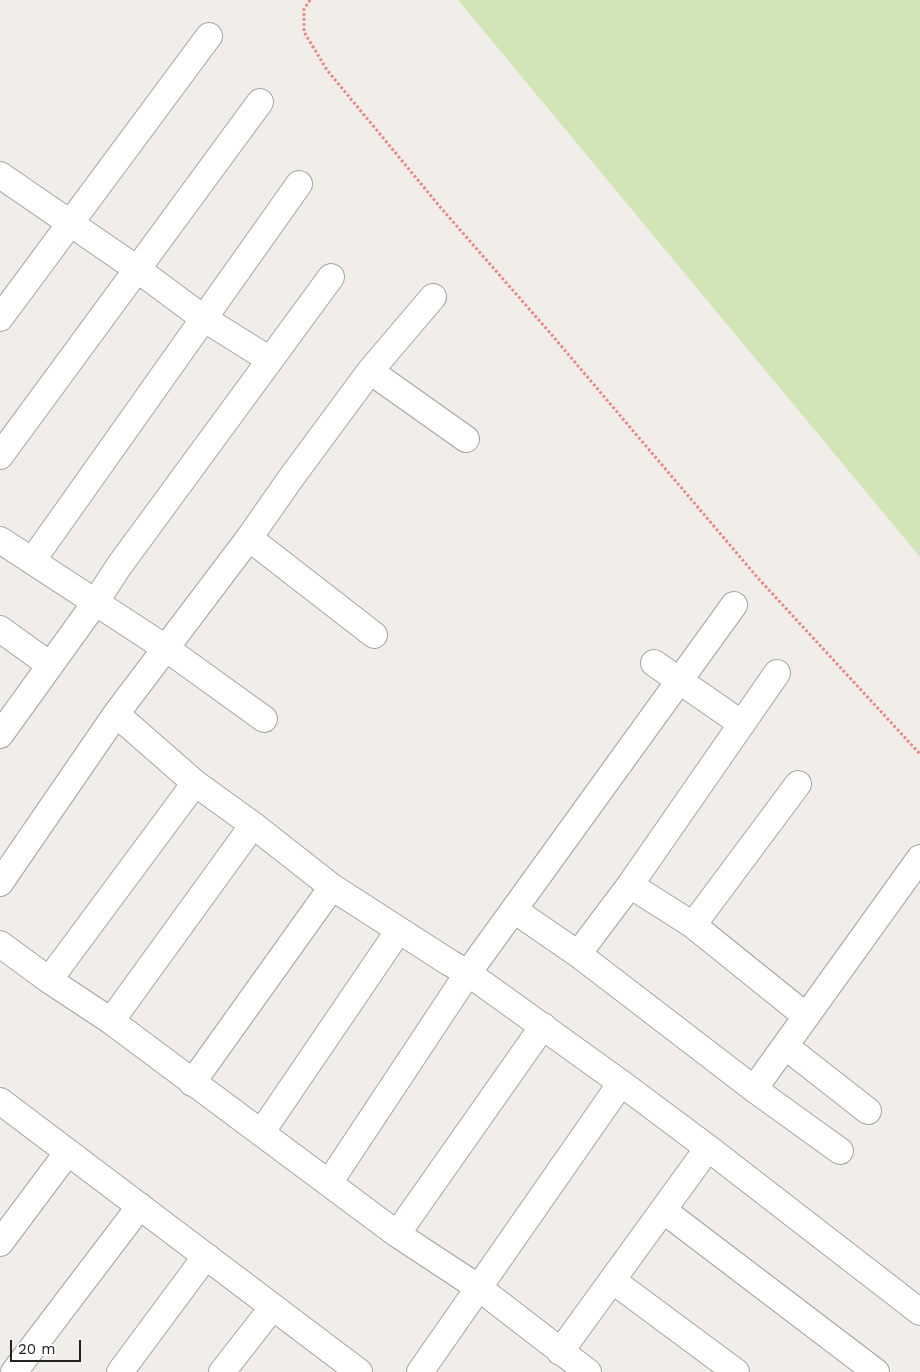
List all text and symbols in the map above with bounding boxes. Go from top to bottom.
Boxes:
scale bar [12,1330,84,1362]
text: 20 m [18,1340,56,1358]

